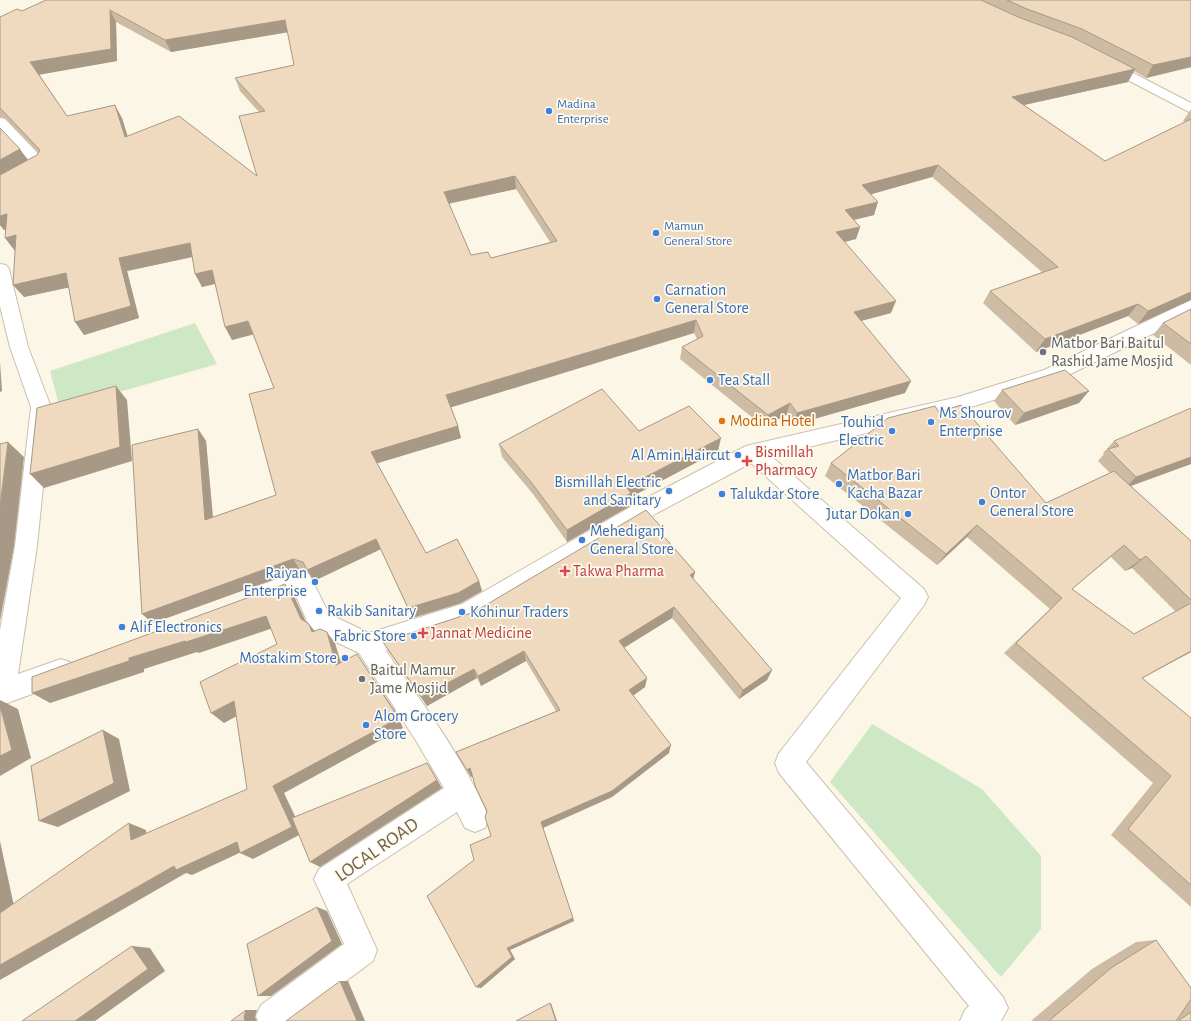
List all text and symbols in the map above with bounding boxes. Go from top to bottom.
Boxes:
place label: Madina Enterprise [557,98,609,126]
marker: Madina Enterprise [544,106,554,116]
place label: Mamun General Store [664,220,732,248]
marker: Mamun General Store [651,228,661,238]
place label: Carnation General Store [665,282,749,316]
marker: Carnation General Store [652,294,662,304]
place label: Matbor Bari Baitul Rashid Jame Mosjid [1051,335,1173,370]
marker: Matbor Bari Baitul Rashid Jame Mosjid [1038,347,1048,357]
place label: Tea Stall [718,372,770,388]
marker: Tea Stall [705,375,715,385]
place label: Ms Shourov Enterprise [939,405,1012,439]
place label: Modina Hotel [730,413,815,429]
place label: Touhid Electric [839,414,884,448]
marker: Modina Hotel [717,416,727,426]
marker: Ms Shourov Enterprise [926,417,936,427]
marker: Touhid Electric [887,426,897,436]
place label: Bismillah Pharmacy [755,444,817,479]
place label: Al Amin Haircut [631,447,730,463]
marker: Al Amin Haircut [733,450,743,460]
marker: Bismillah Pharmacy [742,456,752,466]
place label: Matbor Bari Kacha Bazar [847,467,923,501]
place label: Bismillah Electric and Sanitary [554,474,661,509]
marker: Matbor Bari Kacha Bazar [834,479,844,489]
place label: Ontor General Store [990,485,1074,519]
marker: Bismillah Electric and Sanitary [664,486,674,496]
place label: Talukdar Store [730,486,819,502]
marker: Talukdar Store [717,489,727,499]
marker: Ontor General Store [977,497,987,507]
place label: Jutar Dokan [826,506,900,522]
marker: Jutar Dokan [903,509,913,519]
place label: Mehediganj General Store [590,523,674,557]
marker: Mehediganj General Store [577,535,587,545]
place label: Takwa Pharma [573,563,664,579]
place label: Raiyan Enterprise [243,565,307,599]
marker: Takwa Pharma [560,566,570,576]
marker: Raiyan Enterprise [310,577,320,587]
place label: Rakib Sanitary [327,603,416,620]
place label: Kohinur Traders [470,604,569,620]
marker: Rakib Sanitary [314,606,324,616]
marker: Kohinur Traders [457,607,467,617]
place label: Alif Electronics [130,619,222,635]
marker: Alif Electronics [117,622,127,632]
place label: Jannat Medicine [431,625,532,641]
place label: Fabric Store [334,628,406,644]
marker: Jannat Medicine [418,628,428,638]
marker: Fabric Store [409,631,419,641]
place label: Mostakim Store [239,650,337,666]
marker: Mostakim Store [340,653,350,663]
place label: Baitul Mamur Jame Mosjid [370,662,456,697]
marker: Baitul Mamur Jame Mosjid [357,674,367,684]
place label: Alom Grocery Store [374,708,459,742]
marker: Alom Grocery Store [361,720,371,730]
street label: LOCAL ROAD [332,815,422,885]

